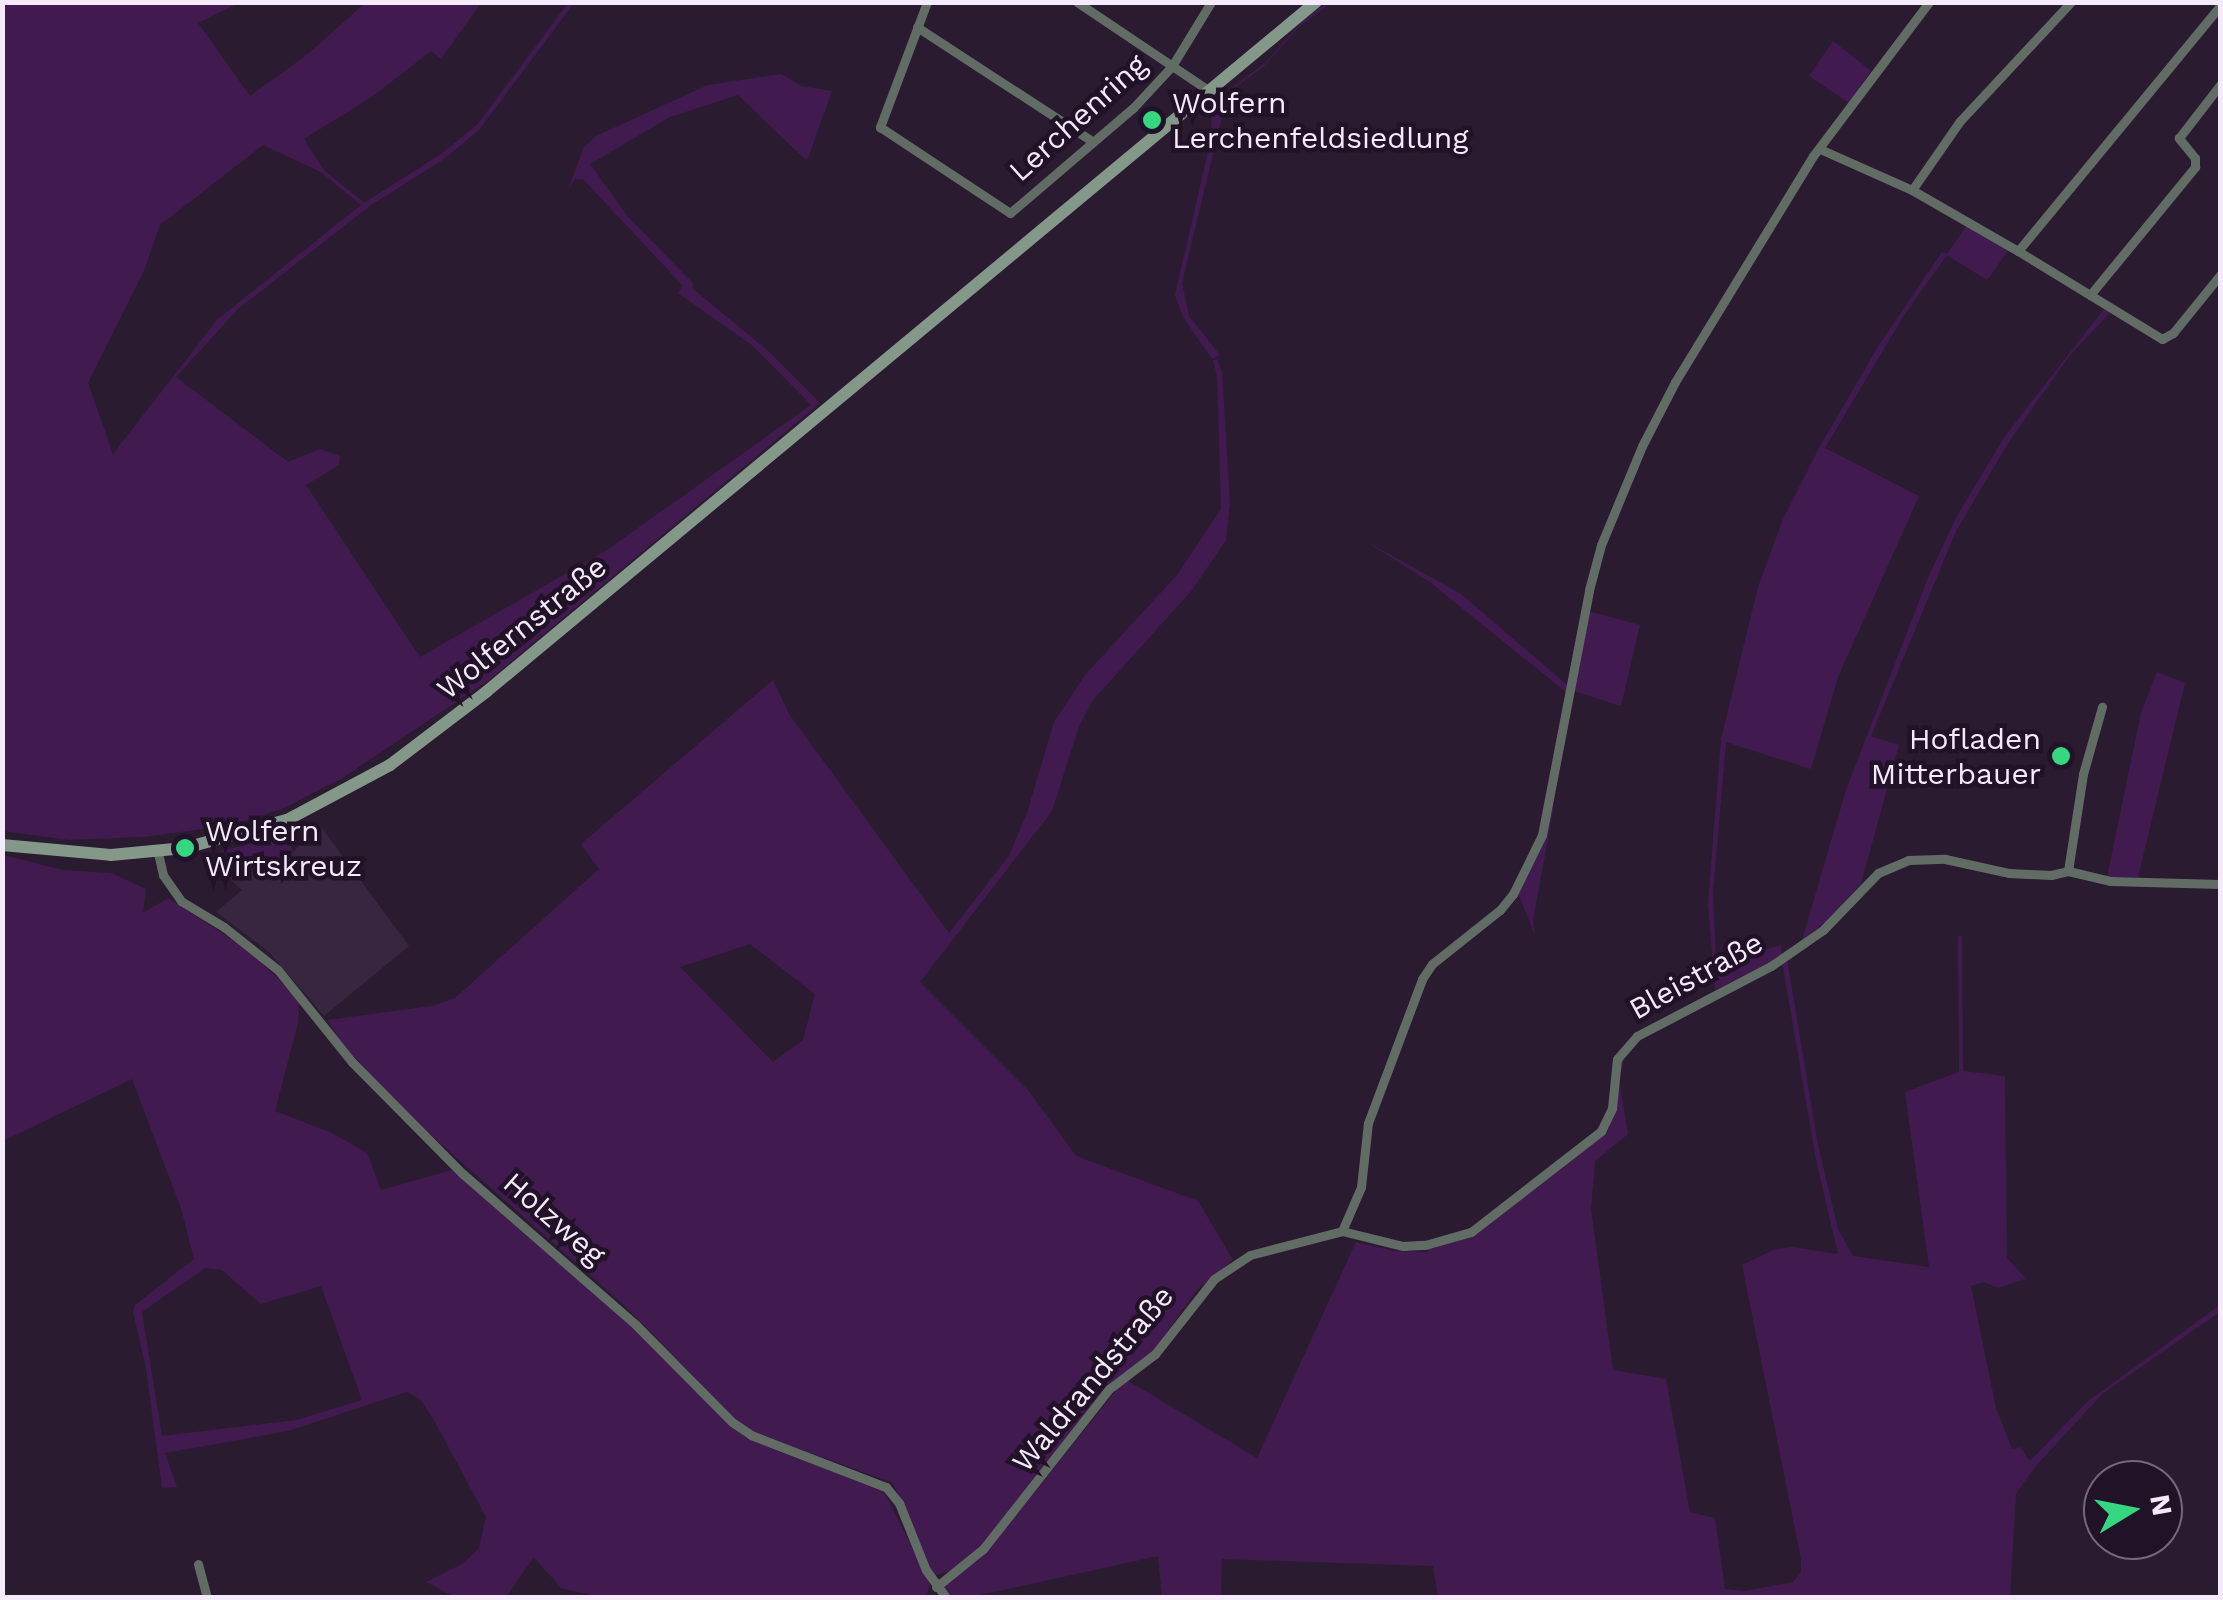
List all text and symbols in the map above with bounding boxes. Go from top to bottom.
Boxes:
street label: Lerchenring [1002,47,1154,189]
place label: Wolfern Lerchenfeldsiedlung [1172,85,1468,156]
marker: Wolfern Lerchenfeldsiedlung [1141,109,1163,131]
street label: Wolfernstraße [430,549,614,707]
place label: Hofladen Mitterbauer [1871,721,2041,792]
marker: Hofladen Mitterbauer [2050,745,2072,767]
place label: Wolfern Wirtskreuz [205,813,362,884]
marker: Wolfern Wirtskreuz [174,837,196,859]
street label: Bleistraße [1623,925,1769,1027]
street label: Holzweg [496,1165,612,1273]
street label: Waldrandstraße [1005,1279,1181,1479]
north arrow [2083,1460,2183,1560]
text: N [2143,1492,2179,1518]

